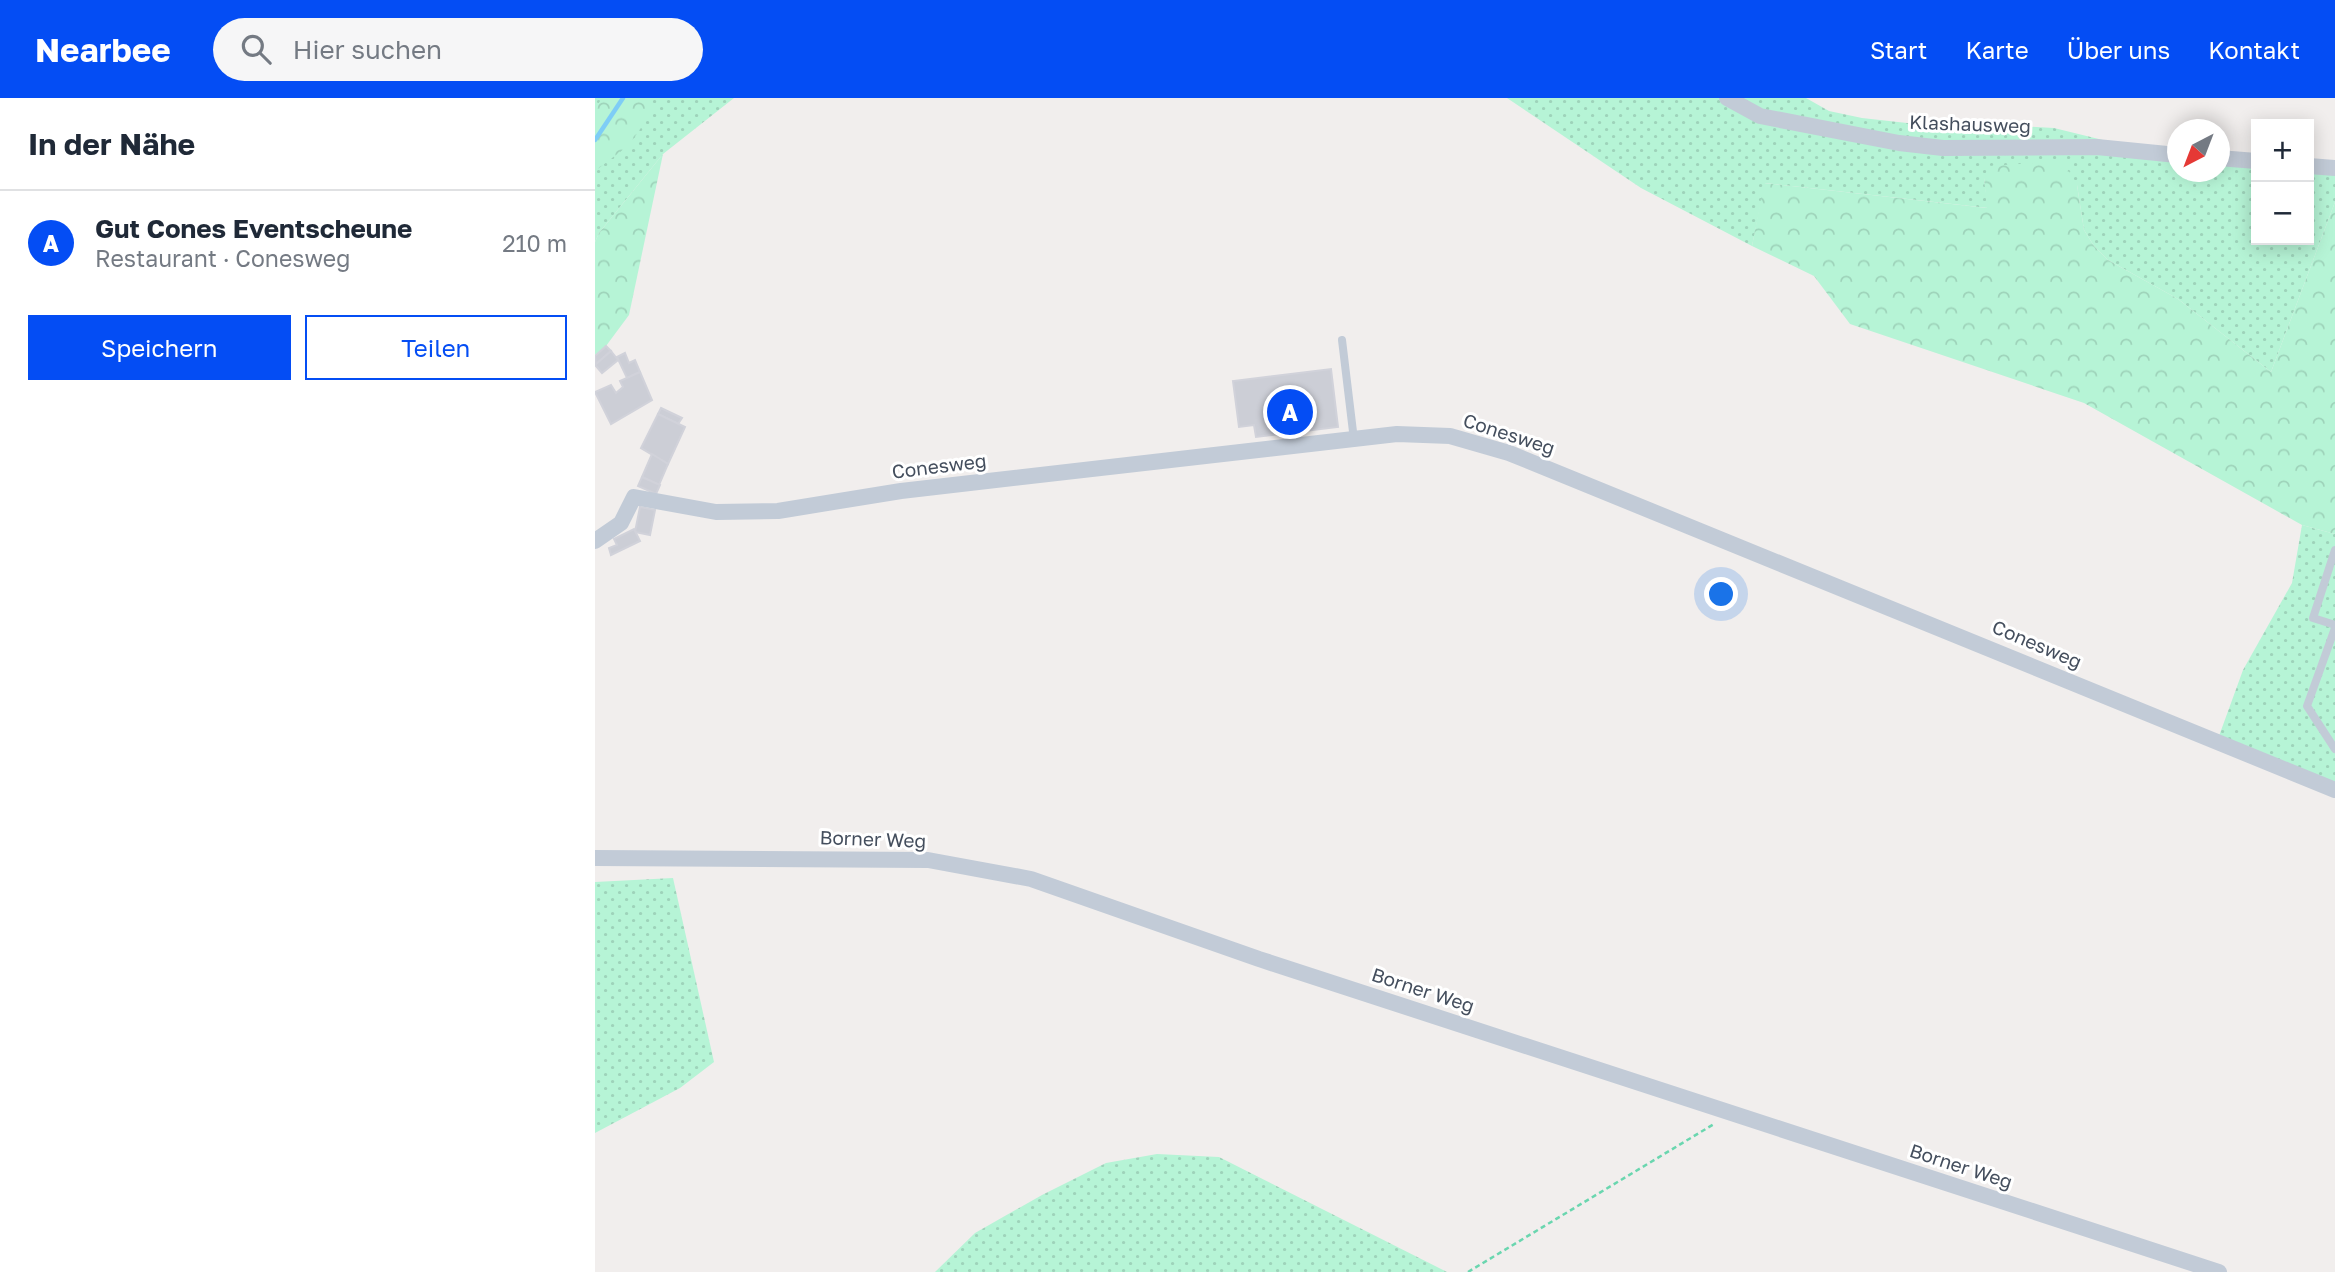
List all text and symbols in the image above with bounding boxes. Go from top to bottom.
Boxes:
search box [213,18,703,81]
text: Nearbee [35,30,171,69]
icon: search [237,30,275,68]
text: Hier suchen [293,34,442,65]
text: Start [1870,35,1927,64]
text: Karte [1965,35,2029,64]
text: Über uns [2067,35,2170,64]
text: Kontakt [2208,35,2300,64]
street label: Klashausweg [1909,110,2031,137]
north arrow [2167,119,2230,182]
map controls [2251,119,2314,245]
button: + [2251,119,2314,182]
text: In der Nähe [28,126,195,162]
button: − [2251,182,2314,245]
text: Gut Cones Eventscheune [95,213,412,244]
text: A [43,229,59,257]
text: 210 m [502,229,567,257]
text: Restaurant · Conesweg [95,244,350,272]
button: Speichern [28,315,291,380]
button: Teilen [305,315,567,380]
pin: A [1267,386,1313,438]
street label: Conesweg [1460,408,1558,459]
street label: Conesweg [890,448,987,483]
your location [1704,577,1738,611]
street label: Conesweg [1989,614,2085,673]
street label: Borner Weg [819,825,927,852]
street label: Borner Weg [1369,962,1477,1017]
street label: Borner Weg [1907,1138,2015,1193]

